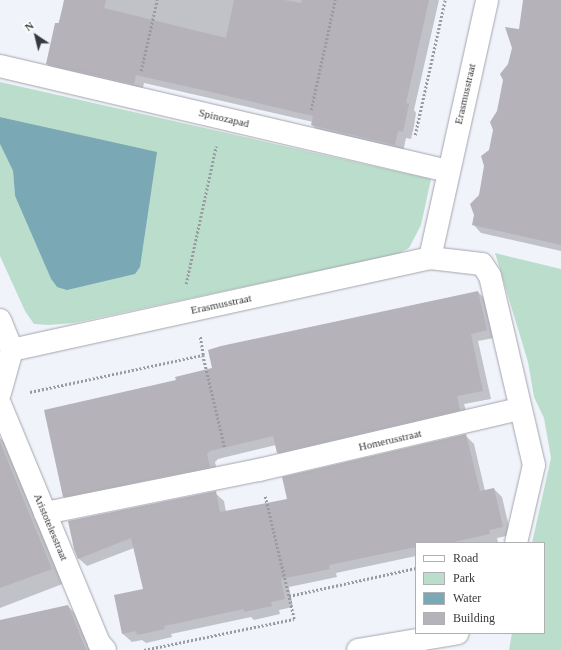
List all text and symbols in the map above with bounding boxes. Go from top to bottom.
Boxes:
north arrow [16,16,56,56]
text: N [22,19,36,33]
street label: Erasmusstraat [452,62,478,126]
street label: Spinozapad [198,106,250,130]
street label: Erasmusstraat [189,291,253,317]
street label: Homerusstraat [357,426,423,454]
street label: Aristotelesstraat [31,492,71,562]
legend [415,542,545,634]
text: Road [453,551,478,565]
text: Park [453,571,475,585]
text: Water [453,591,481,605]
text: Building [453,611,495,625]

